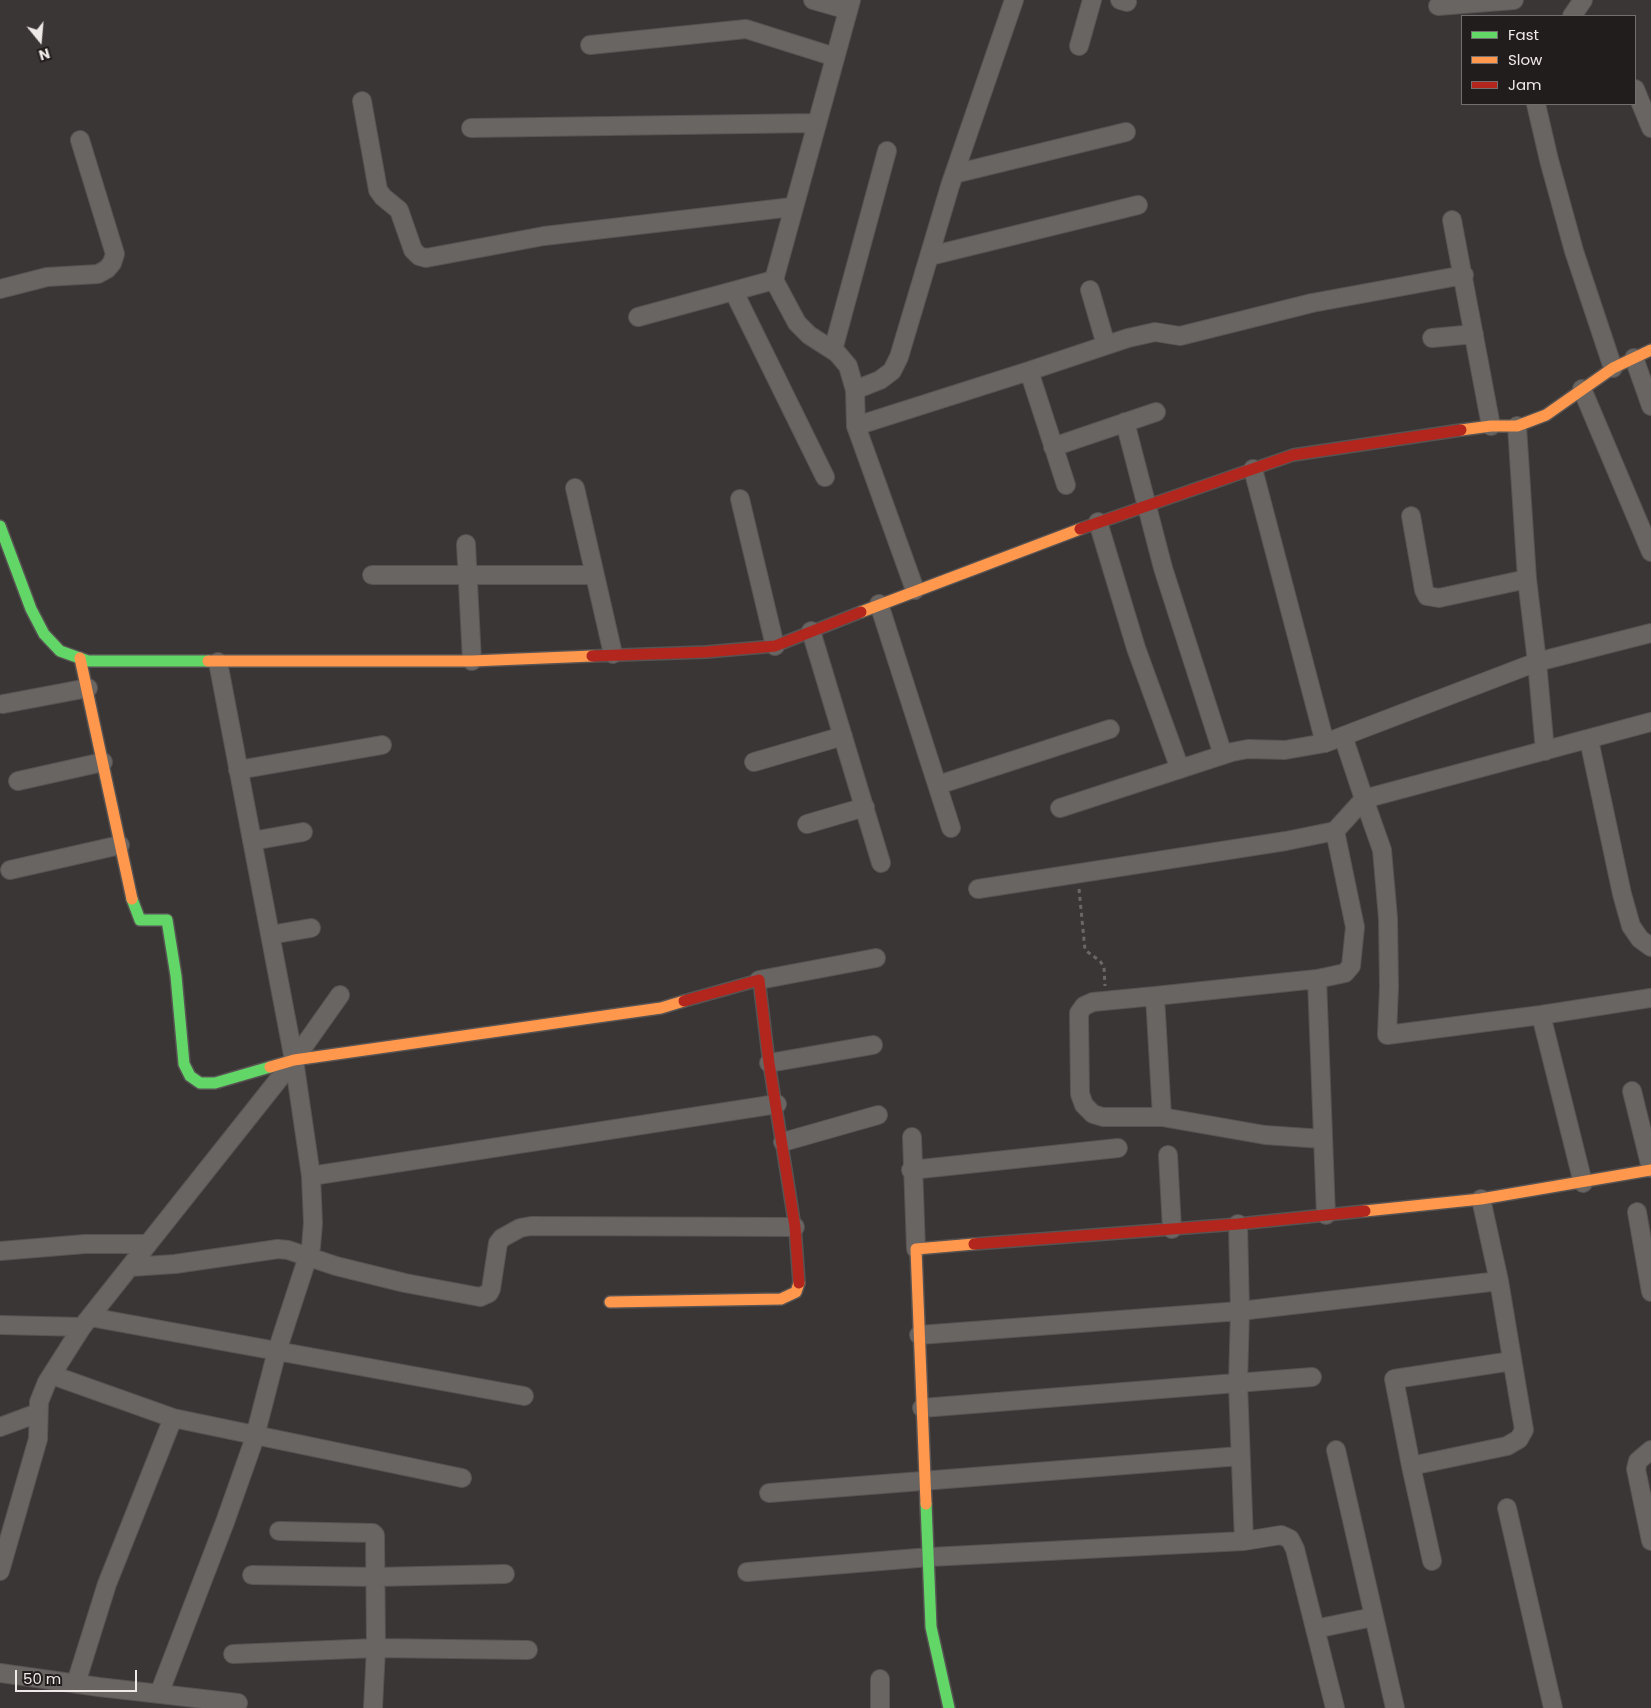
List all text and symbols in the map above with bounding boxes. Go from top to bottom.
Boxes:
north arrow [15,15,65,65]
legend [1461,15,1636,105]
text: Fast [1508,24,1539,45]
text: N [36,43,52,65]
text: Slow [1508,49,1542,70]
text: Jam [1508,74,1542,95]
scale bar [18,1660,140,1692]
text: 50 m [23,1668,61,1689]

